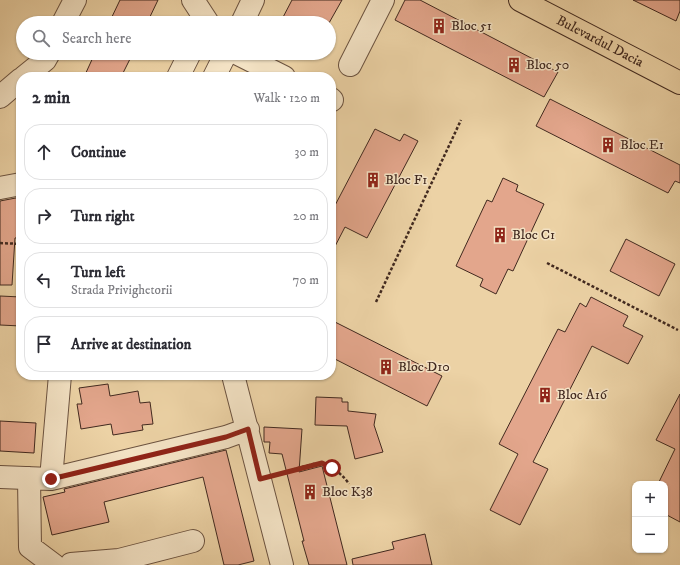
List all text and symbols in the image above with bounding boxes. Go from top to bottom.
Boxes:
street label: Bulevardul Dacia [553,11,647,72]
search box [16,16,336,60]
building icon: Bloc 51 [430,17,448,35]
place label: Bloc 51 [451,17,492,35]
icon: search [30,27,52,49]
text: Search here [62,29,131,48]
building icon: Bloc 50 [505,56,523,74]
place label: Bloc 50 [526,56,569,74]
text: 2 min [32,87,70,109]
text: Walk · 120 m [254,90,320,106]
building icon: Bloc E1 [599,136,617,154]
place label: Bloc E1 [620,136,664,154]
icon: ahead [33,141,55,163]
text: Continue [71,143,126,162]
text: 30 m [295,144,319,160]
building icon: Bloc F1 [364,171,382,189]
place label: Bloc F1 [385,171,428,189]
icon: right [33,205,55,227]
text: Turn right [71,207,134,226]
text: 20 m [293,208,319,224]
building icon: Bloc C1 [491,226,509,244]
place label: Bloc C1 [512,226,555,244]
text: Turn left [71,263,125,282]
icon: left [33,269,55,291]
text: 70 m [293,272,319,288]
text: Strada Privighetorii [71,282,172,298]
icon: arrive [33,333,55,355]
text: Arrive at destination [71,335,191,354]
building icon: Bloc D10 [377,358,395,376]
place label: Bloc D10 [398,358,450,376]
building icon: Bloc A16 [536,386,554,404]
place label: Bloc A16 [557,386,608,404]
route start [323,459,341,477]
route end [42,470,60,488]
map controls [632,481,668,553]
button: + [632,481,668,517]
building icon: Bloc K38 [301,483,319,501]
place label: Bloc K38 [322,483,373,501]
button: − [632,517,668,553]

